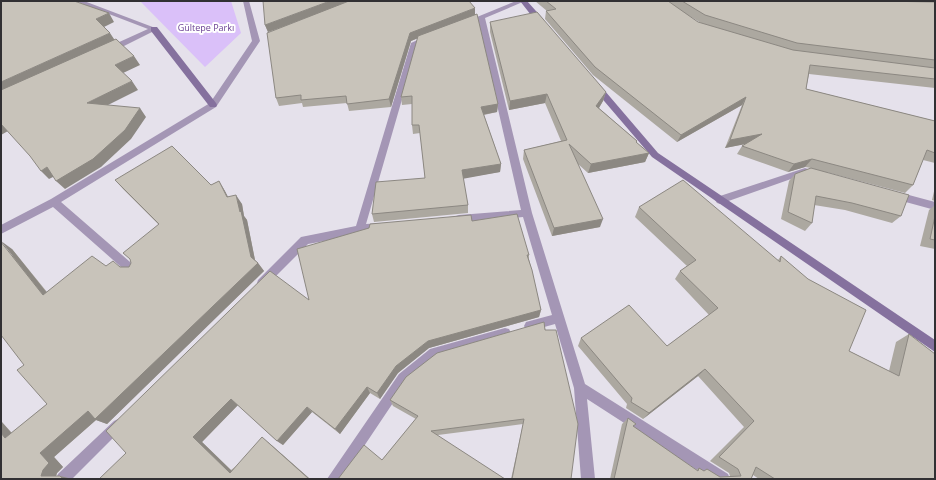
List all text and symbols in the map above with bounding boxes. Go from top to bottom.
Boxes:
park label: Gültepe Parkı [178,21,234,34]

